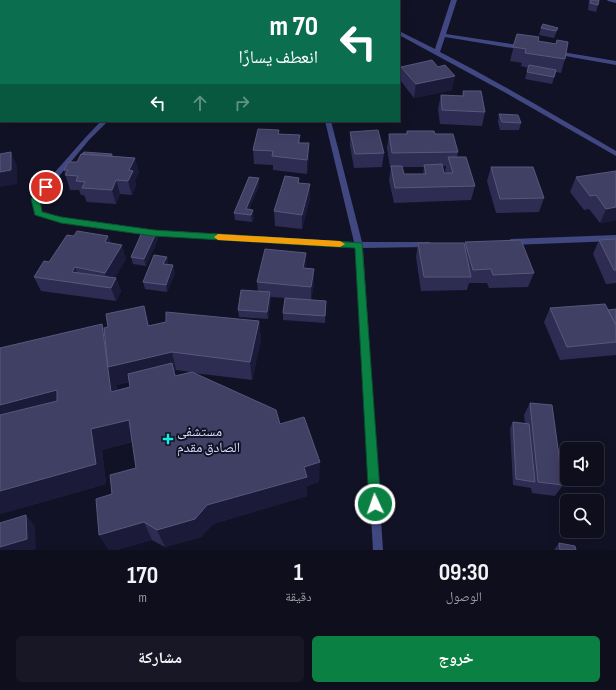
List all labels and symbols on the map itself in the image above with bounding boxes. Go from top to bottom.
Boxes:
pin [29,170,63,204]
place label: مستشفى الصادق مقدم [177,423,240,457]
marker: مستشفى الصادق مقدم [162,433,174,445]
position arrow [354,483,396,525]

